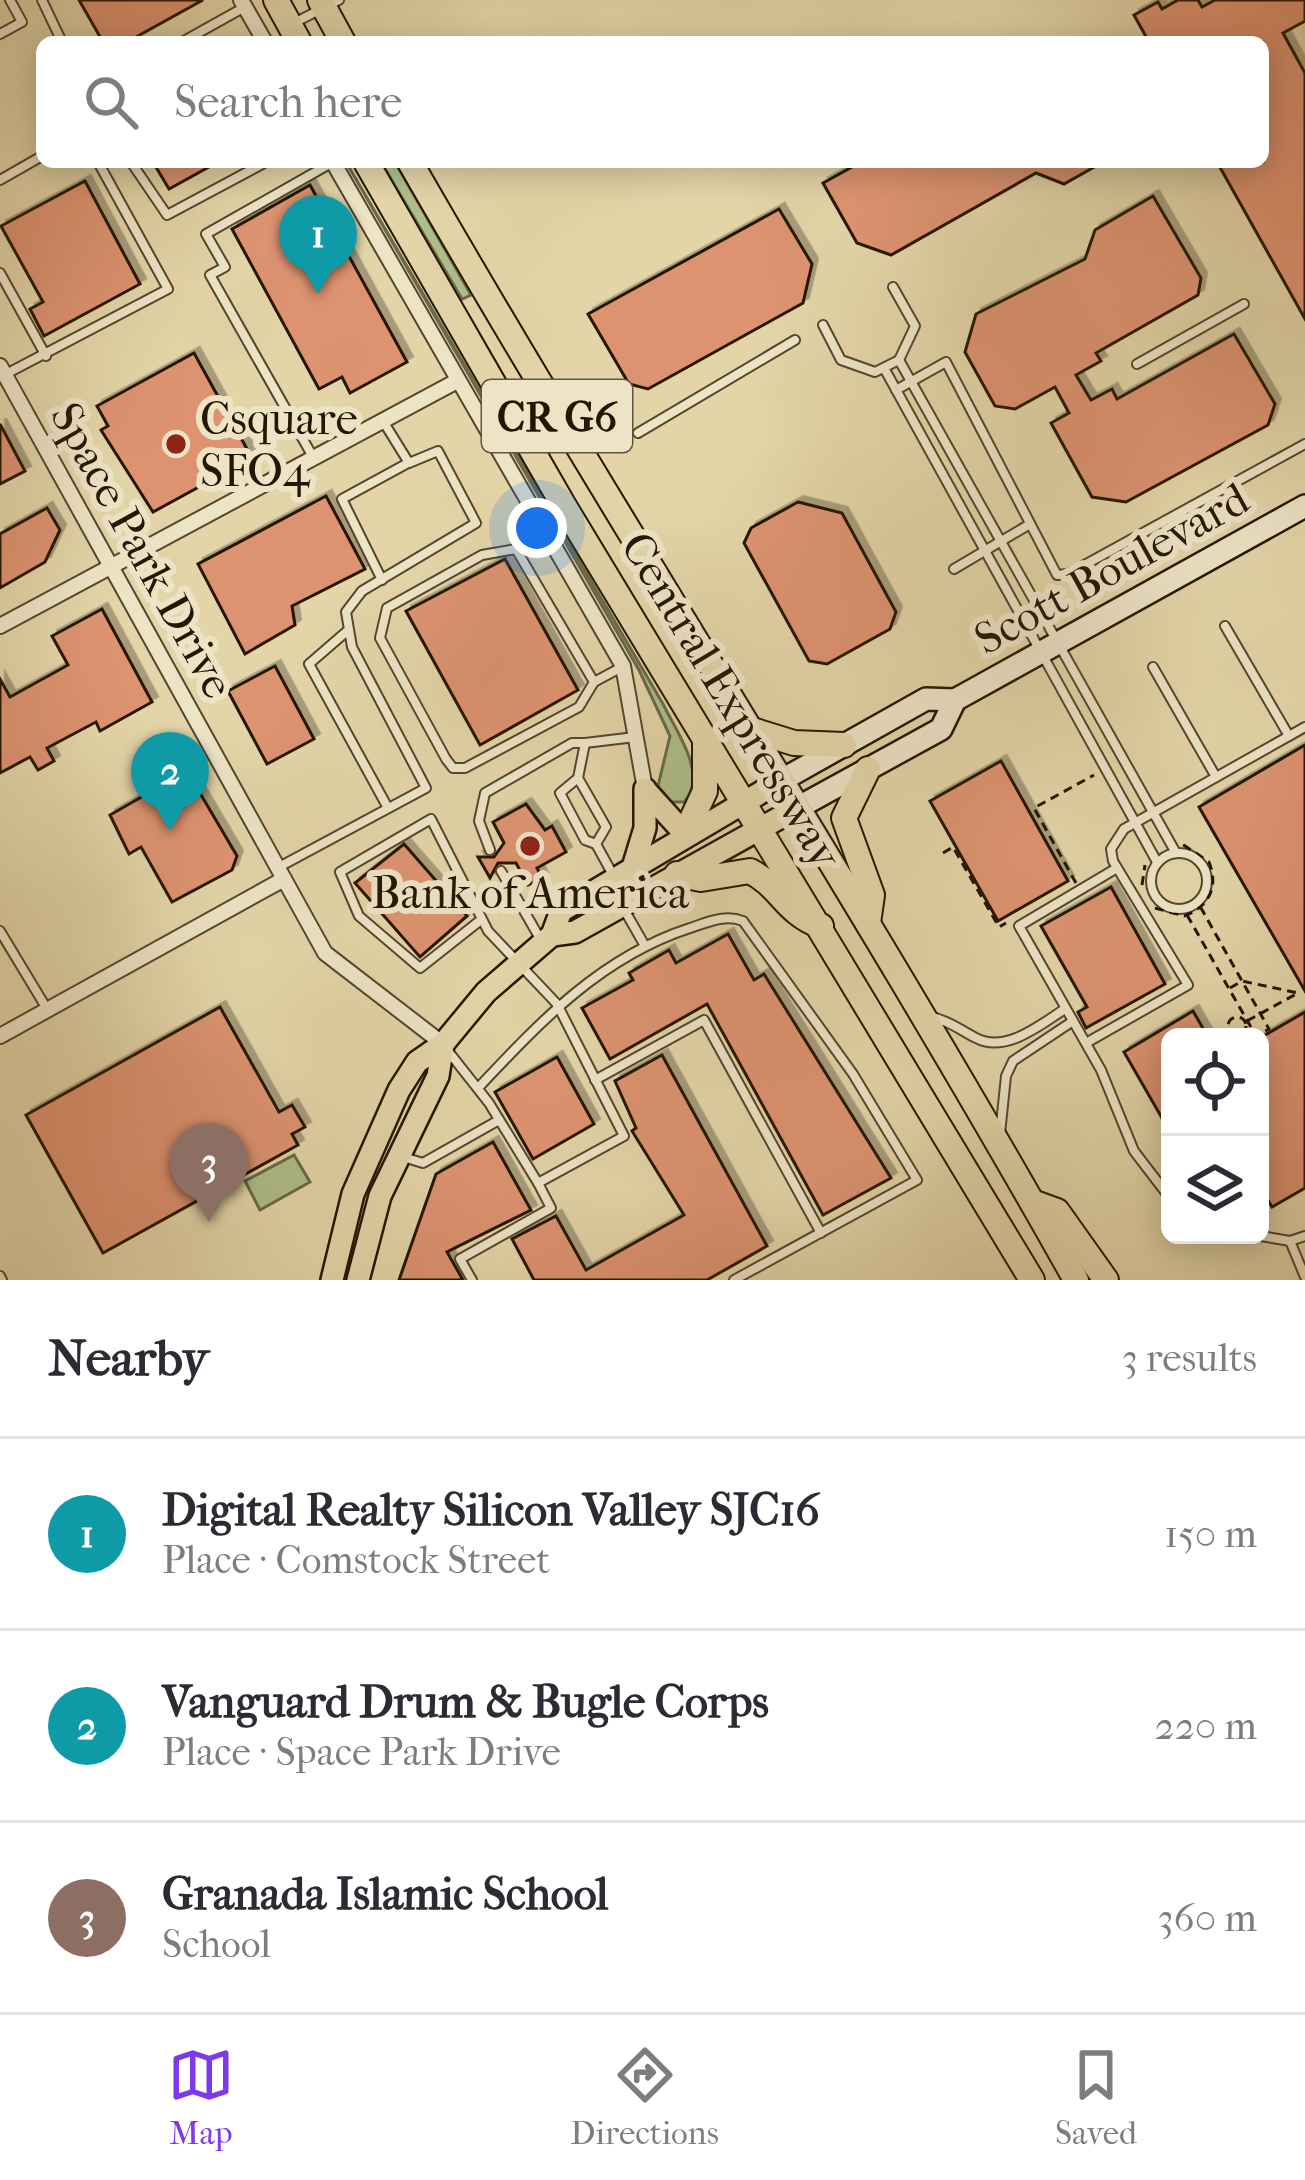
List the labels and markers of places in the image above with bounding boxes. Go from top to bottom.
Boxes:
pin: 1 [279,195,357,294]
place label: Csquare SFO4 [200,393,358,498]
marker: Csquare SFO4 [163,431,189,457]
pin: 2 [131,732,209,831]
marker: Bank of America [517,833,543,859]
place label: Bank of America [371,867,690,920]
pin: 3 [170,1123,248,1222]

